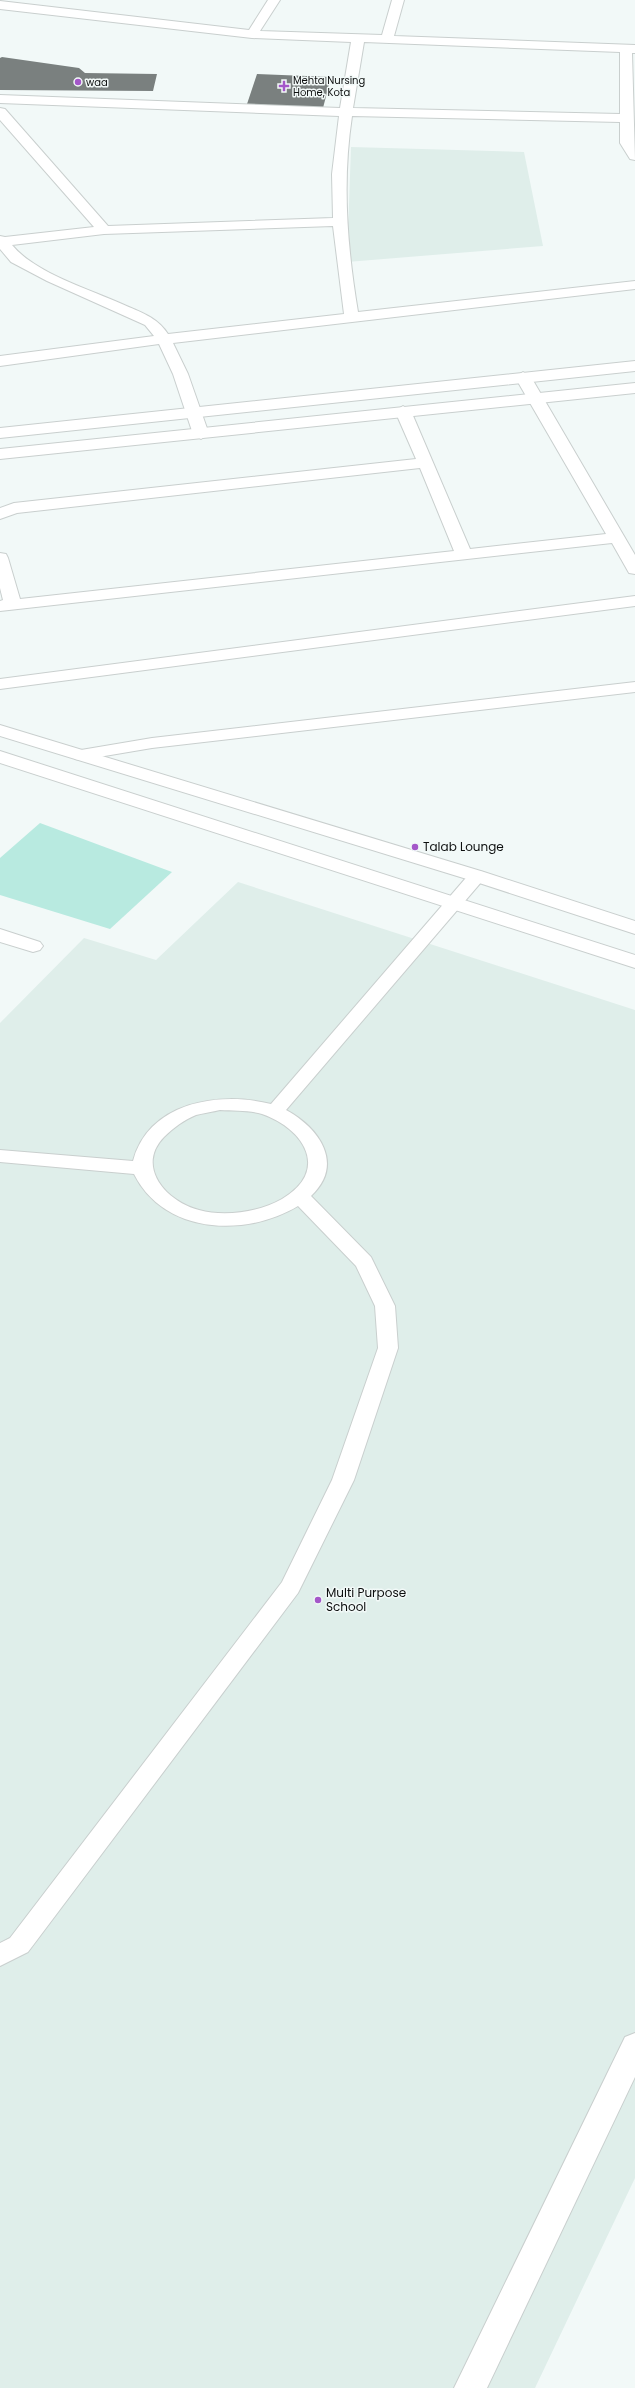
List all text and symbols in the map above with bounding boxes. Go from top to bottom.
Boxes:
place label: Mehta Nursing Home, Kota [293,73,365,100]
place label: waa [86,75,108,90]
marker: waa [73,77,83,87]
marker: Mehta Nursing Home, Kota [278,80,290,92]
place label: Talab Lounge [423,838,504,855]
marker: Talab Lounge [410,842,420,852]
place label: Multi Purpose School [326,1584,406,1615]
marker: Multi Purpose School [313,1595,323,1605]

